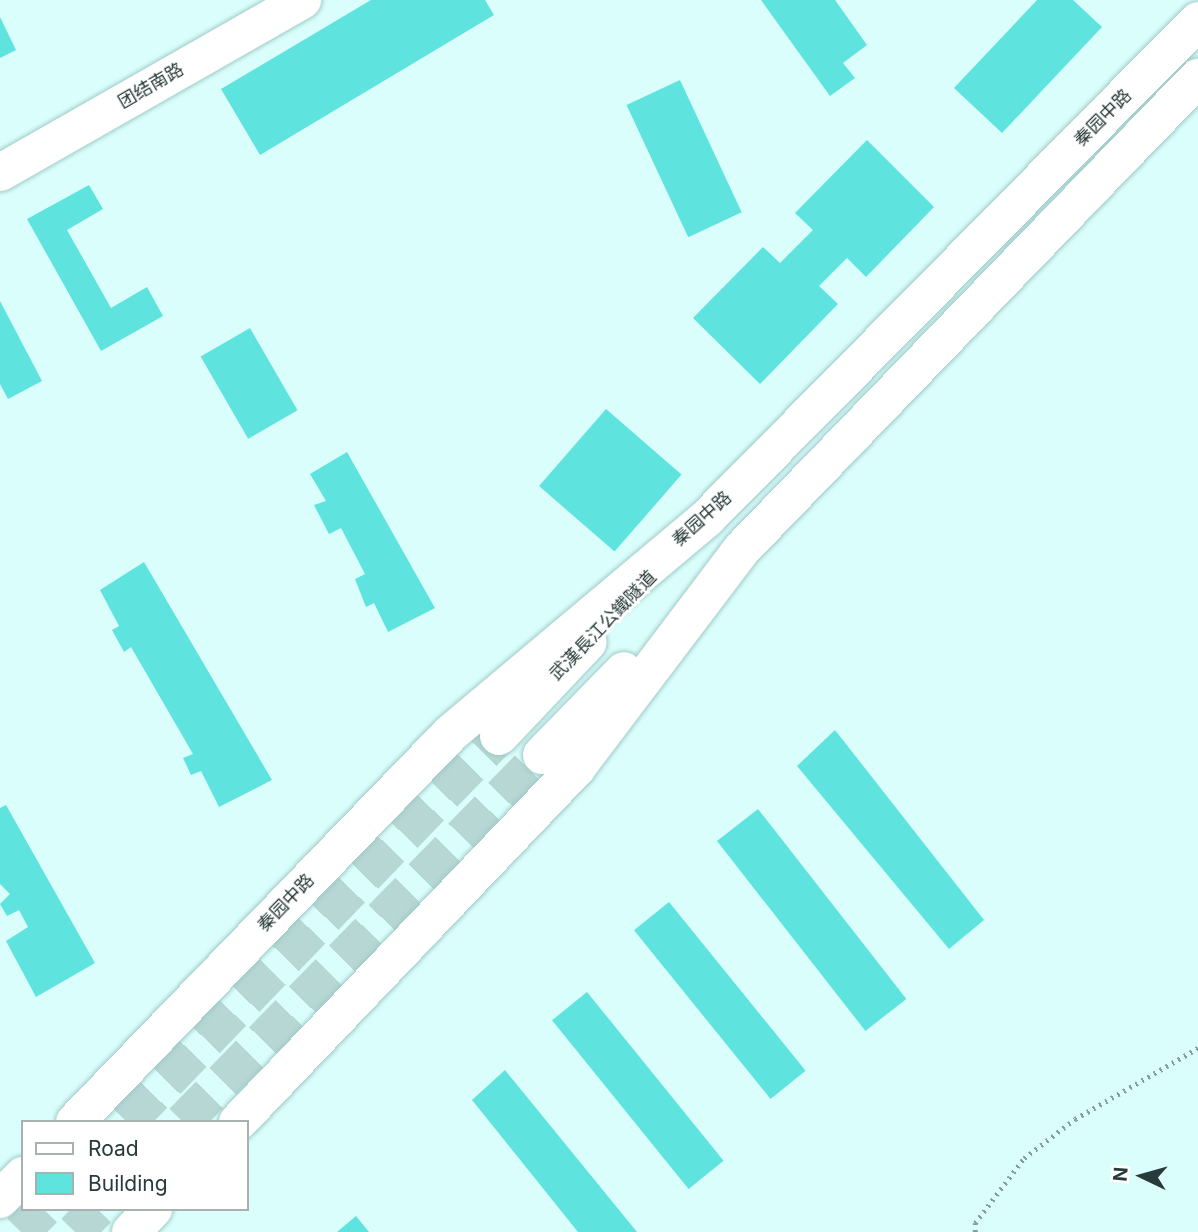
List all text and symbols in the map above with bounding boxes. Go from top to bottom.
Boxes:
street label: 团结南路 [114,59,188,113]
street label: 秦园中路 [1070,85,1136,151]
street label: 秦园中路 [668,487,736,551]
street label: 武漢長江公鐵隧道 [545,567,661,685]
street label: 秦园中路 [253,870,319,936]
legend [21,1120,248,1211]
text: Road [88,1136,139,1161]
north arrow [1107,1141,1177,1211]
text: N [1108,1166,1133,1182]
text: Building [88,1171,168,1196]

